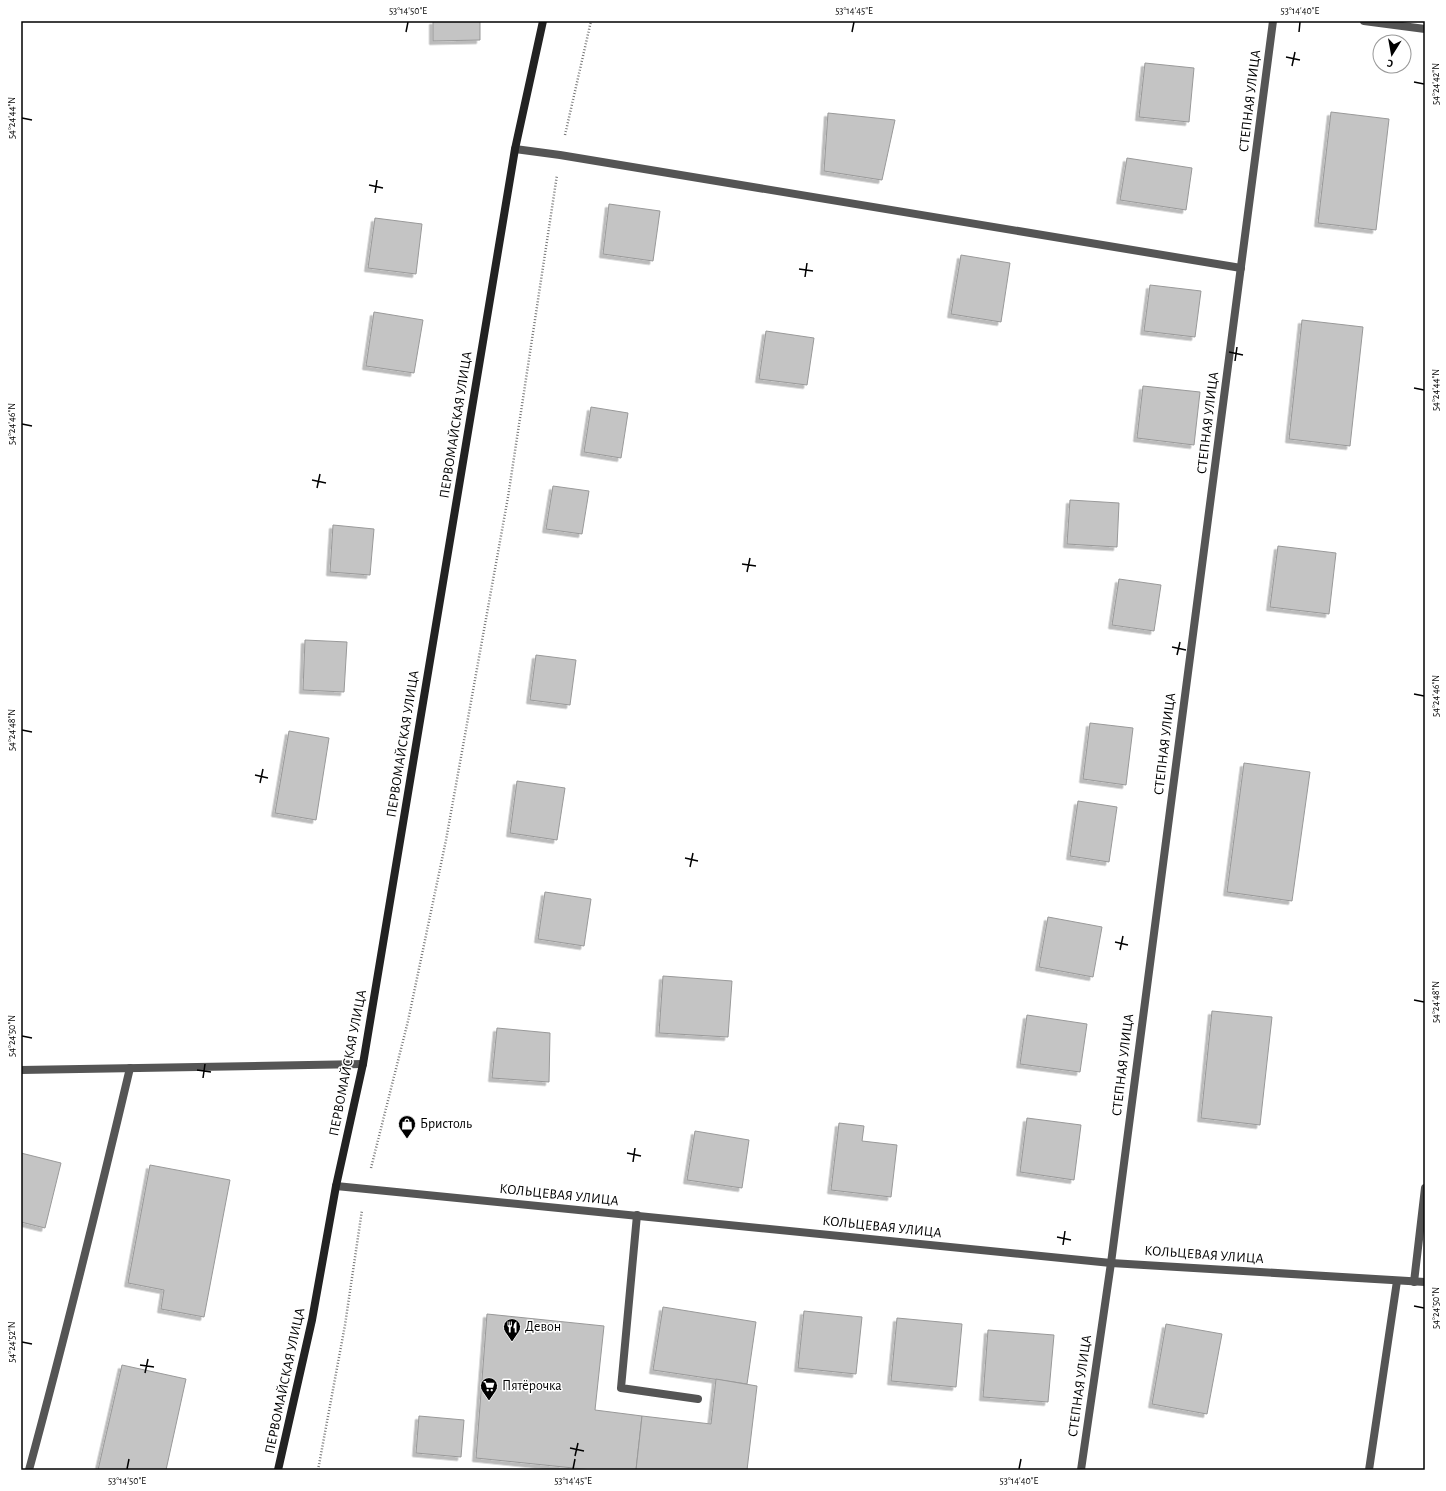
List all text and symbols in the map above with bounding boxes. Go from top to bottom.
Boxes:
text: 53°14'50"E [389,6,427,16]
text: 53°14'45"E [835,6,873,16]
text: 53°14'40"E [1281,6,1320,16]
north arrow [1372,34,1412,74]
street label: СТЕПНАЯ УЛИЦА [1237,49,1263,153]
text: С [1386,57,1394,69]
text: 54°24'42"N [1431,63,1441,105]
text: 54°24'44"N [7,97,17,139]
street label: ПЕРВОМАЙСКАЯ УЛИЦА [436,350,475,500]
text: 54°24'44"N [1431,369,1441,411]
street label: СТЕПНАЯ УЛИЦА [1195,371,1221,475]
text: 54°24'46"N [7,403,17,445]
street label: ПЕРВОМАЙСКАЯ УЛИЦА [383,669,422,819]
text: 54°24'46"N [1431,675,1441,717]
street label: СТЕПНАЯ УЛИЦА [1152,692,1178,796]
text: 54°24'48"N [7,709,17,751]
text: 54°24'48"N [1431,981,1441,1023]
street label: ПЕРВОМАЙСКАЯ УЛИЦА [326,988,369,1137]
street label: СТЕПНАЯ УЛИЦА [1110,1013,1136,1117]
text: 54°24'50"N [7,1015,17,1057]
shop icon: Бристоль [397,1114,417,1139]
place label: Бристоль [420,1117,472,1131]
street label: КОЛЬЦЕВАЯ УЛИЦА [499,1182,619,1208]
street label: КОЛЬЦЕВАЯ УЛИЦА [822,1214,942,1240]
street label: КОЛЬЦЕВАЯ УЛИЦА [1144,1244,1264,1266]
text: 54°24'50"N [1431,1287,1441,1329]
street label: ПЕРВОМАЙСКАЯ УЛИЦА [262,1307,307,1455]
restaurant icon: Девон [502,1317,522,1342]
place label: Девон [525,1320,561,1334]
text: 54°24'52"N [7,1321,17,1363]
street label: СТЕПНАЯ УЛИЦА [1066,1334,1094,1438]
supermarket icon: Пятёрочка [479,1376,499,1401]
place label: Пятёрочка [502,1379,562,1393]
text: 53°14'50"E [108,1476,146,1486]
text: 53°14'45"E [554,1476,592,1486]
text: 53°14'40"E [1000,1476,1039,1486]

